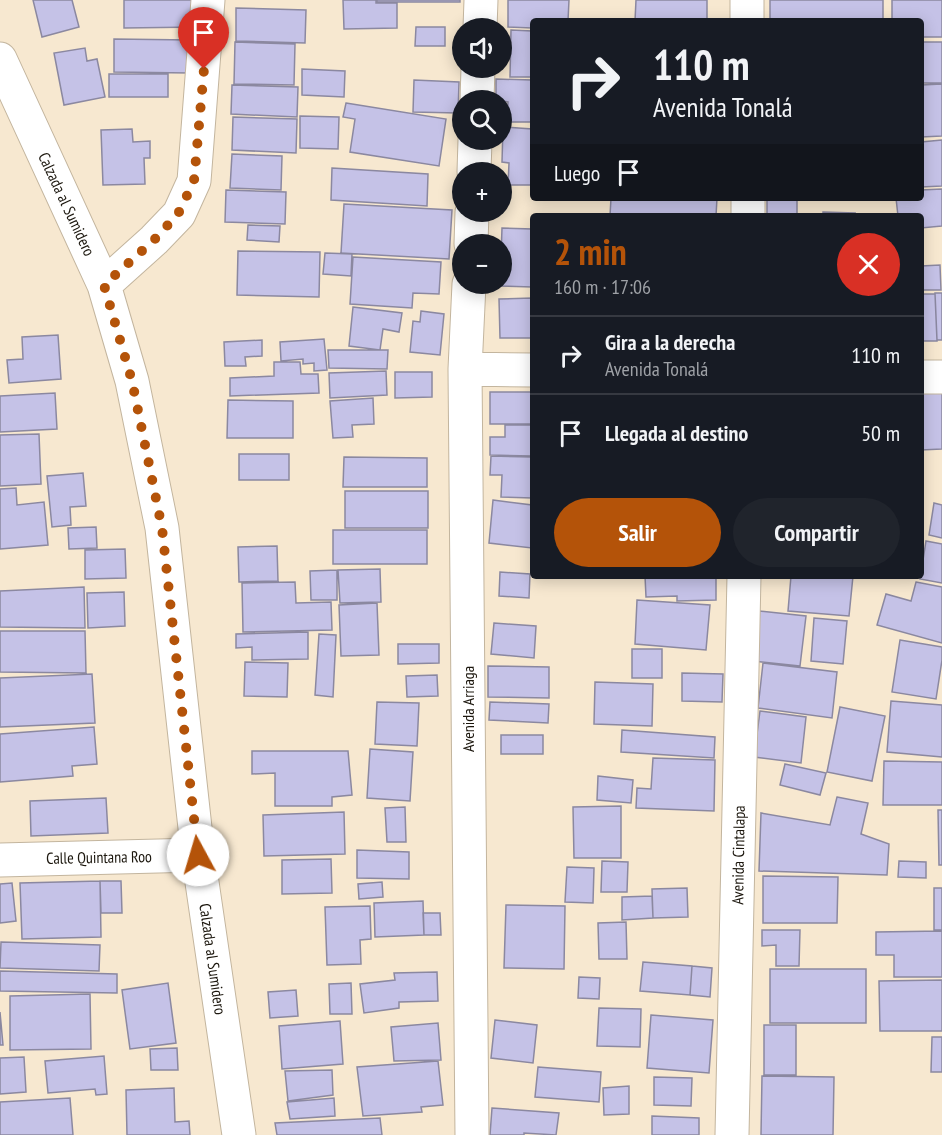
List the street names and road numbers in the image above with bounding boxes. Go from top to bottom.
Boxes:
street label: Calzada al Sumidero [34,149,100,259]
street label: Avenida Arriaga [458,666,478,752]
street label: Avenida Cintalapa [727,805,749,905]
street label: Calle Quintana Roo [46,846,152,868]
street label: Calzada al Sumidero [195,902,231,1016]

